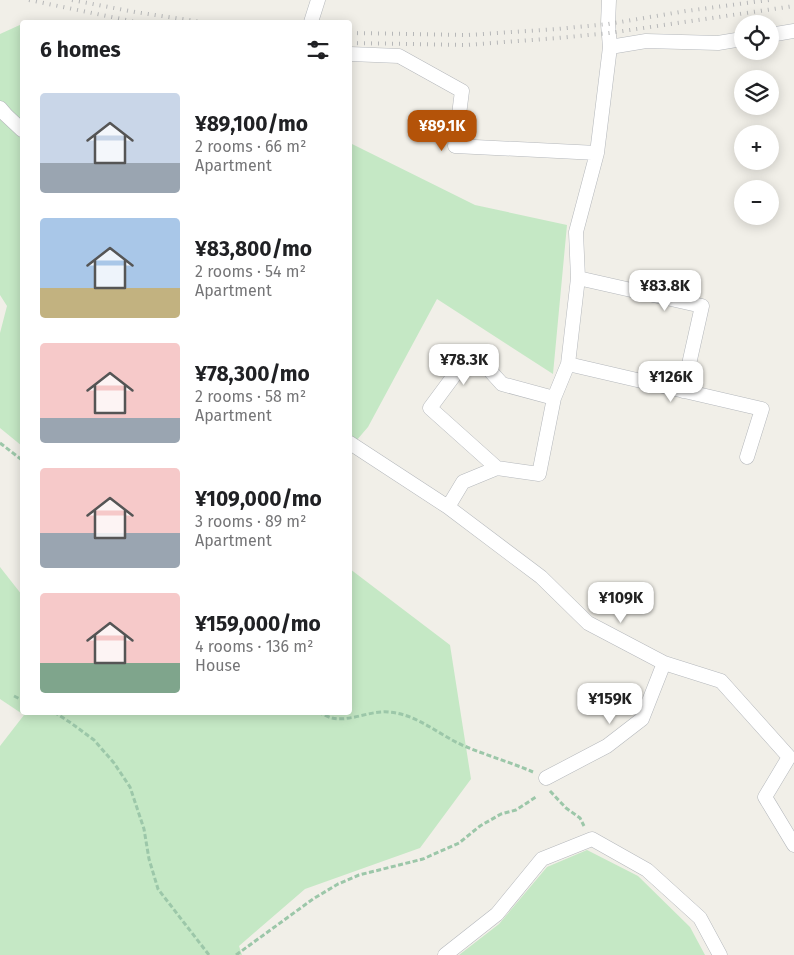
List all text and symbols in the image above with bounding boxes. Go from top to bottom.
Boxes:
map controls [734,15,779,225]
button: locate [734,15,779,60]
icon: filters [304,36,332,64]
text: 6 homes [40,37,121,63]
button: layers [734,70,779,115]
pin: ¥89.1K [401,110,483,152]
text: ¥89,100/mo [195,111,308,137]
icon: home [80,113,140,173]
text: ¥89.1K [419,116,465,135]
button: + [734,125,779,170]
text: 2 rooms · 66 m² [195,137,306,156]
text: Apartment [195,156,272,175]
button: − [734,180,779,225]
text: ¥83,800/mo [195,236,312,262]
icon: home [80,238,140,298]
text: 2 rooms · 54 m² [195,262,306,281]
pin: ¥83.8K [624,270,706,312]
text: ¥83.8K [640,276,690,295]
text: Apartment [195,281,272,300]
pin: ¥78.3K [423,344,505,386]
text: ¥78.3K [440,350,488,369]
pin: ¥126K [636,360,706,403]
text: ¥78,300/mo [195,361,310,387]
icon: home [80,363,140,423]
text: ¥126K [649,367,693,386]
text: 2 rooms · 58 m² [195,387,306,406]
text: Apartment [195,406,272,425]
text: ¥109,000/mo [195,486,322,512]
icon: home [80,488,140,548]
text: 3 rooms · 89 m² [195,512,306,531]
text: Apartment [195,531,272,550]
pin: ¥109K [586,582,656,624]
text: ¥109K [599,588,643,607]
text: ¥159,000/mo [195,611,321,637]
icon: home [80,613,140,673]
text: 4 rooms · 136 m² [195,637,313,656]
text: House [195,656,241,675]
pin: ¥159K [575,682,645,725]
text: ¥159K [588,689,632,708]

